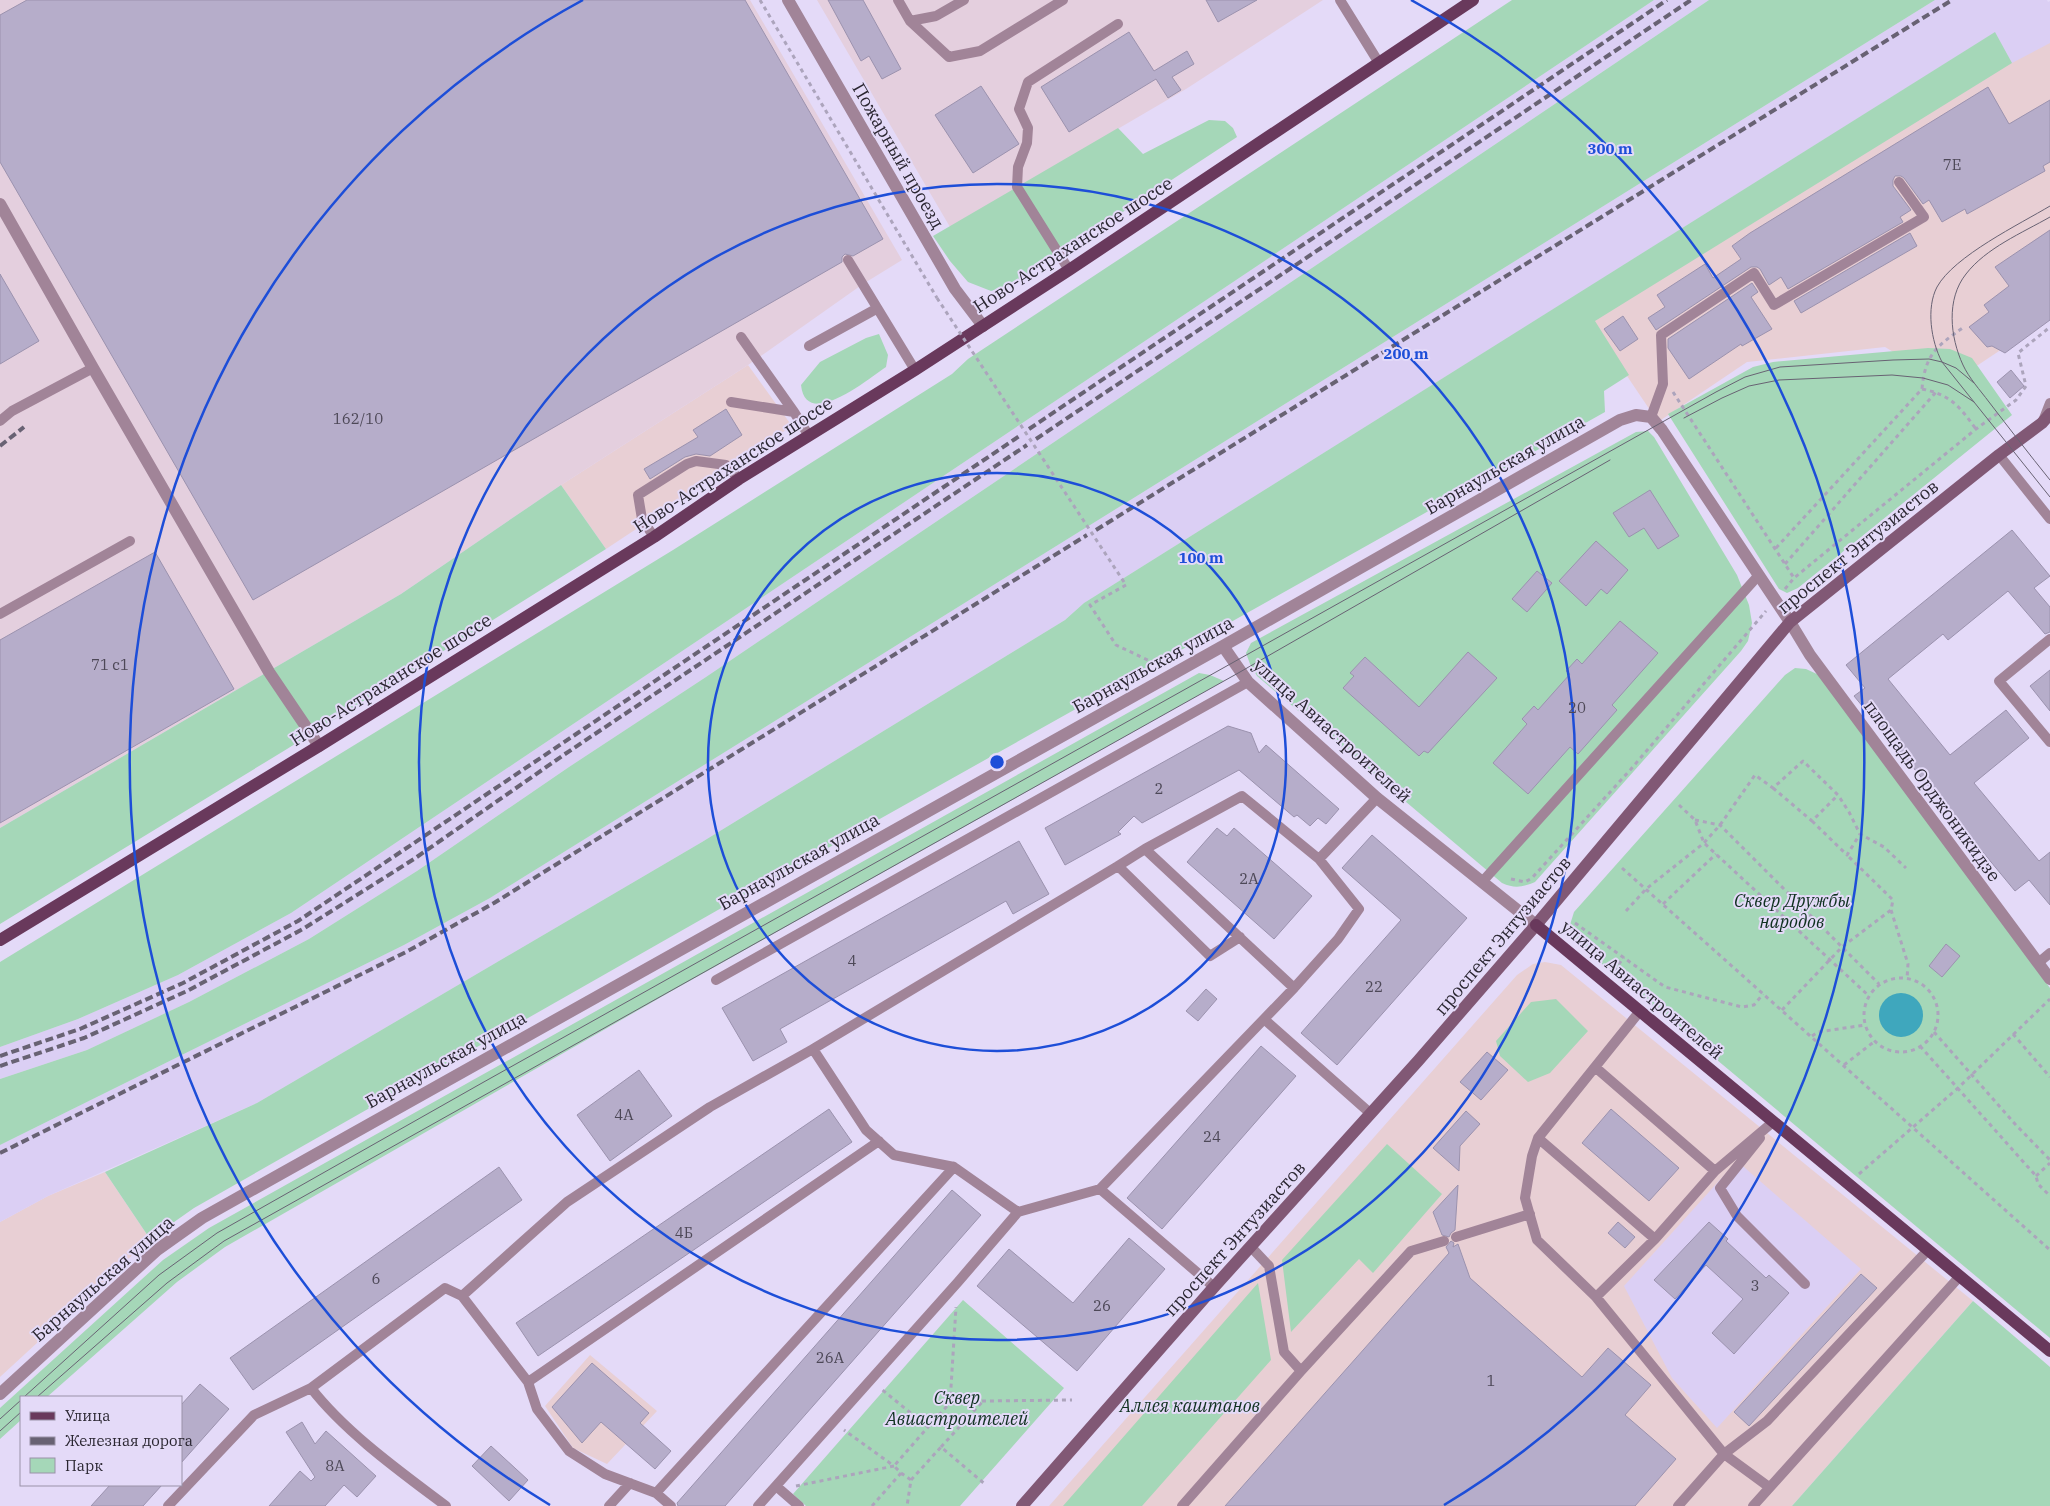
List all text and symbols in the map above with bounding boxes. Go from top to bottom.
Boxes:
street label: Пожарный проезд [847,79,950,233]
text: 300 m [1587,139,1633,158]
house number: 7Е [1943,155,1961,174]
street label: Ново-Астраханское шоссе [969,171,1177,318]
text: 200 m [1383,344,1429,363]
street label: Ново-Астраханское шоссе [629,391,837,538]
house number: 162/10 [333,409,383,428]
street label: Барнаульская улица [1421,409,1589,520]
street label: проспект Энтузиастов [1772,475,1943,619]
text: 100 m [1178,548,1224,567]
street label: Ново-Астраханское шоссе [286,608,496,751]
street label: Барнаульская улица [1068,611,1237,718]
street label: улица Авиастроителей [1248,653,1416,808]
house number: 71 с1 [91,655,129,674]
street label: площадь Орджоникидзе [1859,695,2006,886]
house number: 20 [1568,698,1586,717]
centre of rings [988,753,1006,771]
house number: 2 [1154,779,1164,798]
street label: Барнаульская улица [714,808,883,915]
street label: проспект Энтузиастов [1429,851,1576,1020]
house number: 2А [1239,869,1259,888]
park label: Сквер Дружбы народов [1734,889,1850,933]
street label: улица Авиастроителей [1556,915,1728,1064]
house number: 4 [847,951,857,970]
house number: 22 [1365,977,1383,996]
street label: Барнаульская улица [361,1006,530,1113]
house number: 4А [614,1105,634,1124]
house number: 24 [1203,1127,1221,1146]
street label: проспект Энтузиастов [1159,1156,1310,1321]
street label: Барнаульская улица [27,1211,178,1347]
house number: 4Б [675,1223,693,1242]
house number: 6 [371,1269,381,1288]
house number: 3 [1750,1276,1760,1295]
house number: 26 [1093,1296,1111,1315]
house number: 26А [816,1348,845,1367]
house number: 1 [1486,1371,1496,1390]
park label: Сквер Авиастроителей [885,1386,1029,1430]
park label: Аллея каштанов [1119,1394,1260,1417]
legend [20,1396,182,1486]
text: Улица [65,1406,110,1425]
text: Железная дорога [65,1431,193,1450]
text: Парк [65,1456,103,1475]
house number: 8А [325,1456,345,1475]

